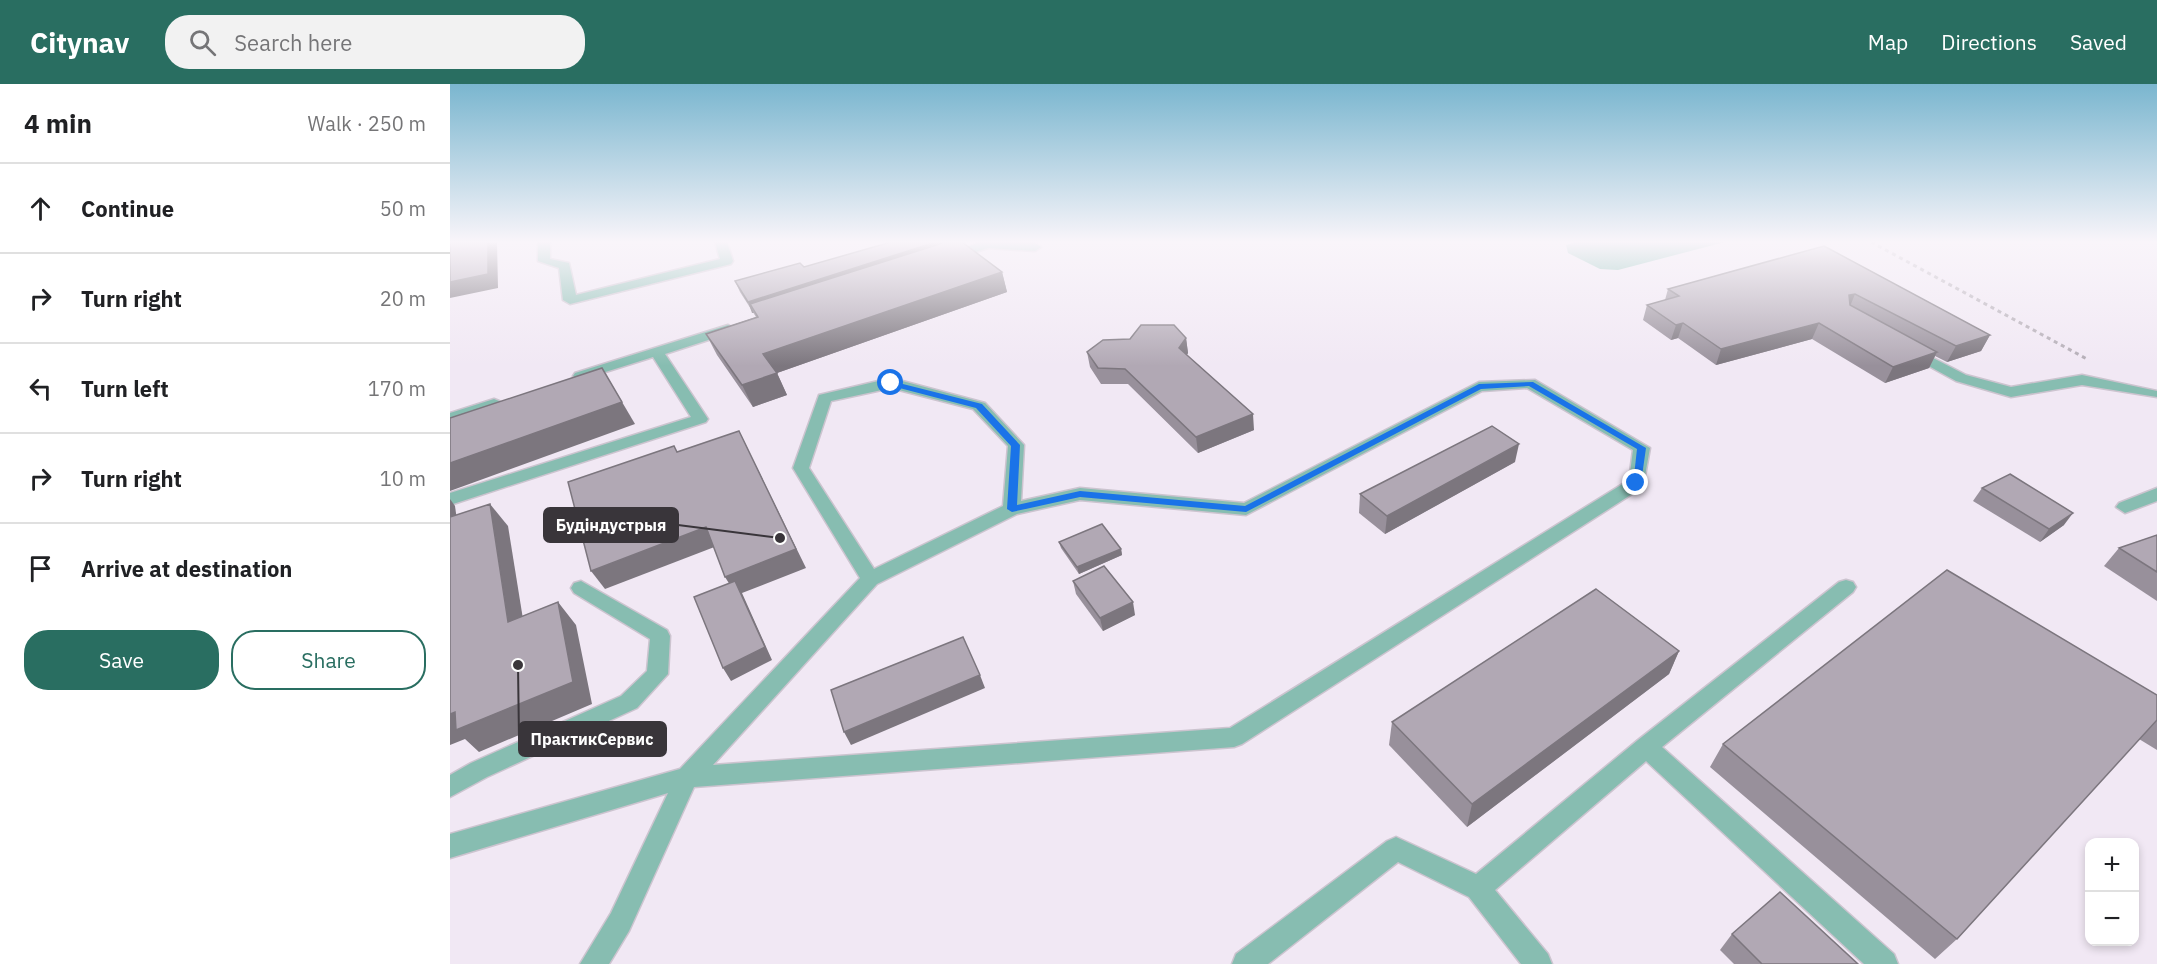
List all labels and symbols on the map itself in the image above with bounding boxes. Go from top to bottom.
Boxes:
route start [877,369,903,395]
route end [1622,469,1648,495]
callout: Будіндустрыя [544,508,678,542]
text: Будіндустрыя [556,515,666,535]
callout: ПрактикСервис [519,722,666,756]
text: ПрактикСервис [531,729,653,749]

